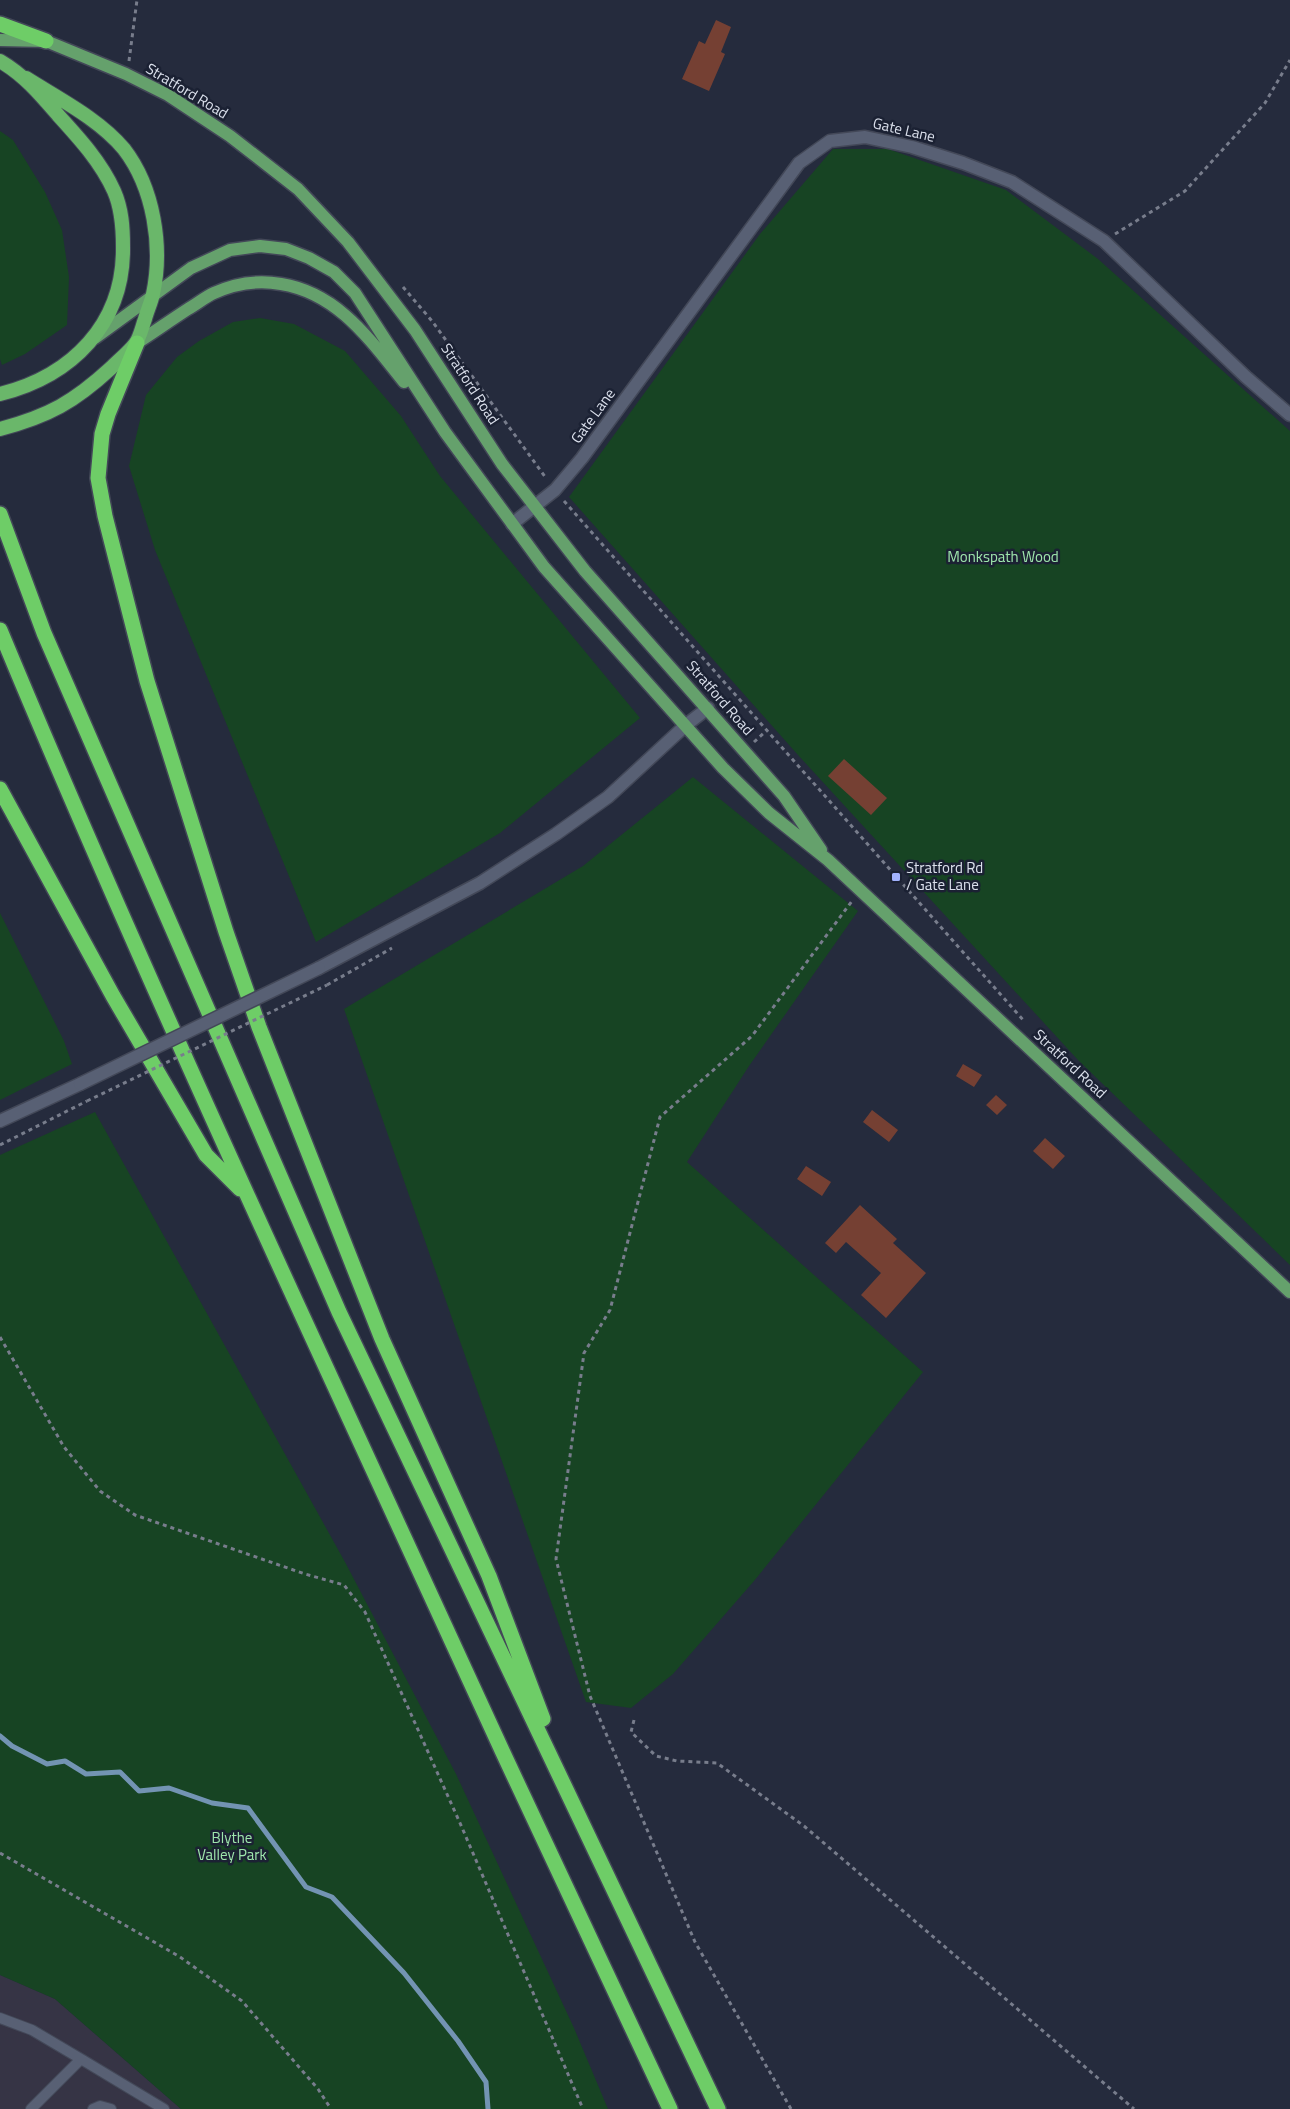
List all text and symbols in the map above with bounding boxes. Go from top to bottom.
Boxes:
street label: Stratford Road [142,57,233,124]
street label: Gate Lane [871,111,938,148]
street label: Stratford Road [436,339,505,429]
street label: Gate Lane [565,383,620,448]
park label: Monkspath Wood [947,545,1059,568]
street label: Stratford Road [681,655,759,740]
place label: Stratford Rd / Gate Lane [906,856,983,896]
marker: Stratford Rd / Gate Lane [890,871,902,883]
street label: Stratford Road [1029,1024,1112,1104]
park label: Blythe Valley Park [197,1826,267,1866]

